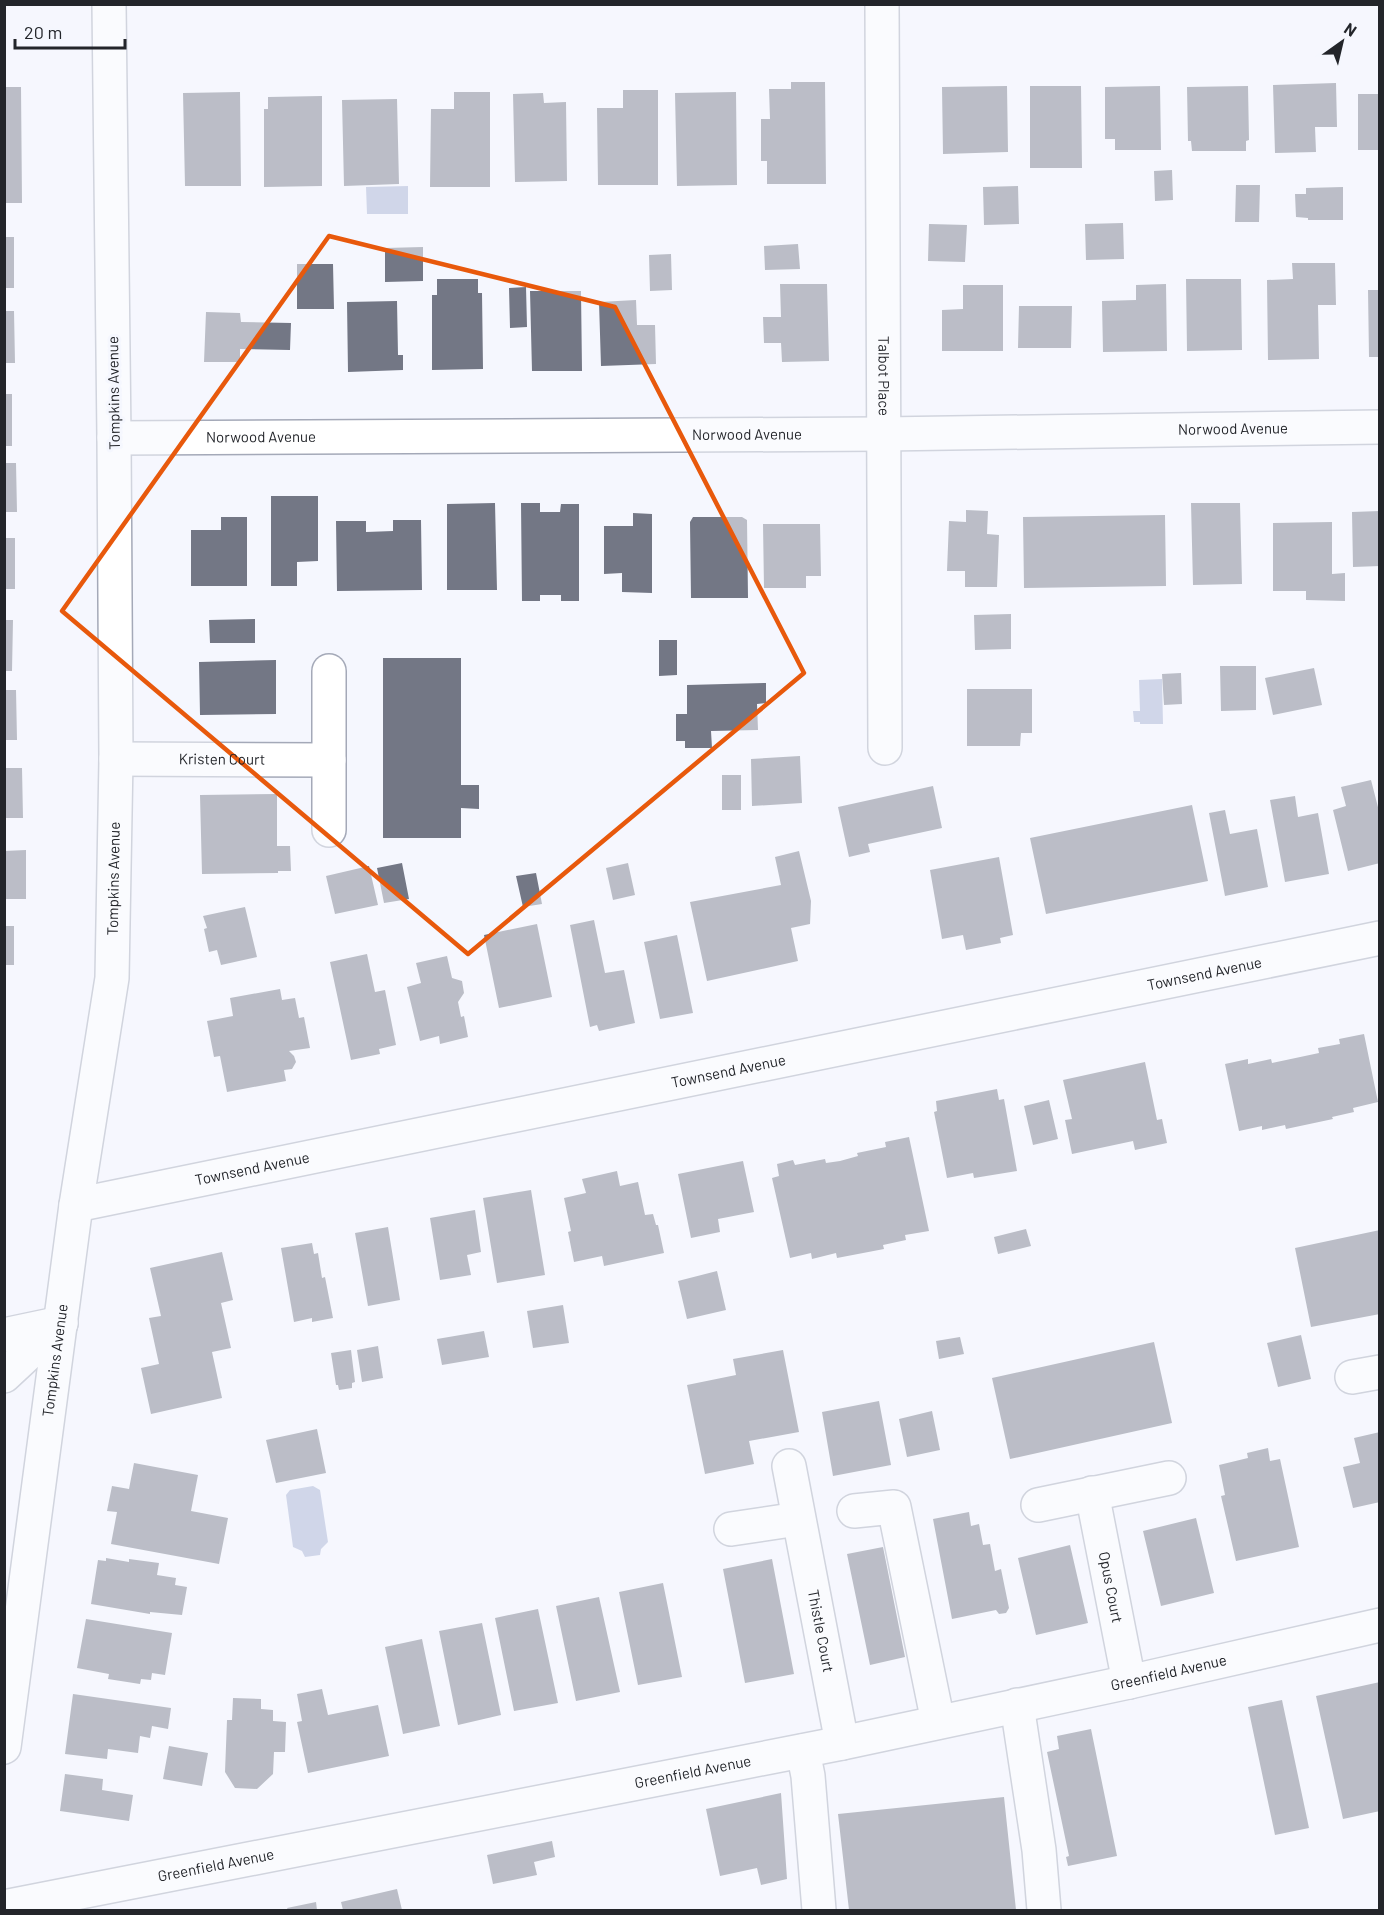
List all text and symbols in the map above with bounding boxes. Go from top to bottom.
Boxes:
scale bar [15,12,124,50]
north arrow [1312,12,1372,72]
text: N [1341,18,1360,40]
text: 20 m [24,21,62,43]
street label: Tompkins Avenue [103,336,123,450]
street label: Talbot Place [875,336,894,416]
street label: Norwood Avenue [1178,418,1288,438]
street label: Norwood Avenue [692,424,802,443]
street label: Norwood Avenue [206,427,316,446]
street label: Kristen Court [179,749,265,768]
street label: Tompkins Avenue [103,822,123,936]
street label: Townsend Avenue [1146,952,1263,993]
street label: Townsend Avenue [669,1050,787,1091]
street label: Townsend Avenue [193,1147,311,1188]
street label: Tompkins Avenue [38,1303,71,1418]
street label: Opus Court [1096,1550,1127,1624]
street label: Thistle Court [805,1588,838,1674]
street label: Greenfield Avenue [1109,1650,1228,1694]
street label: Greenfield Avenue [633,1751,752,1791]
street label: Greenfield Avenue [156,1844,276,1885]

